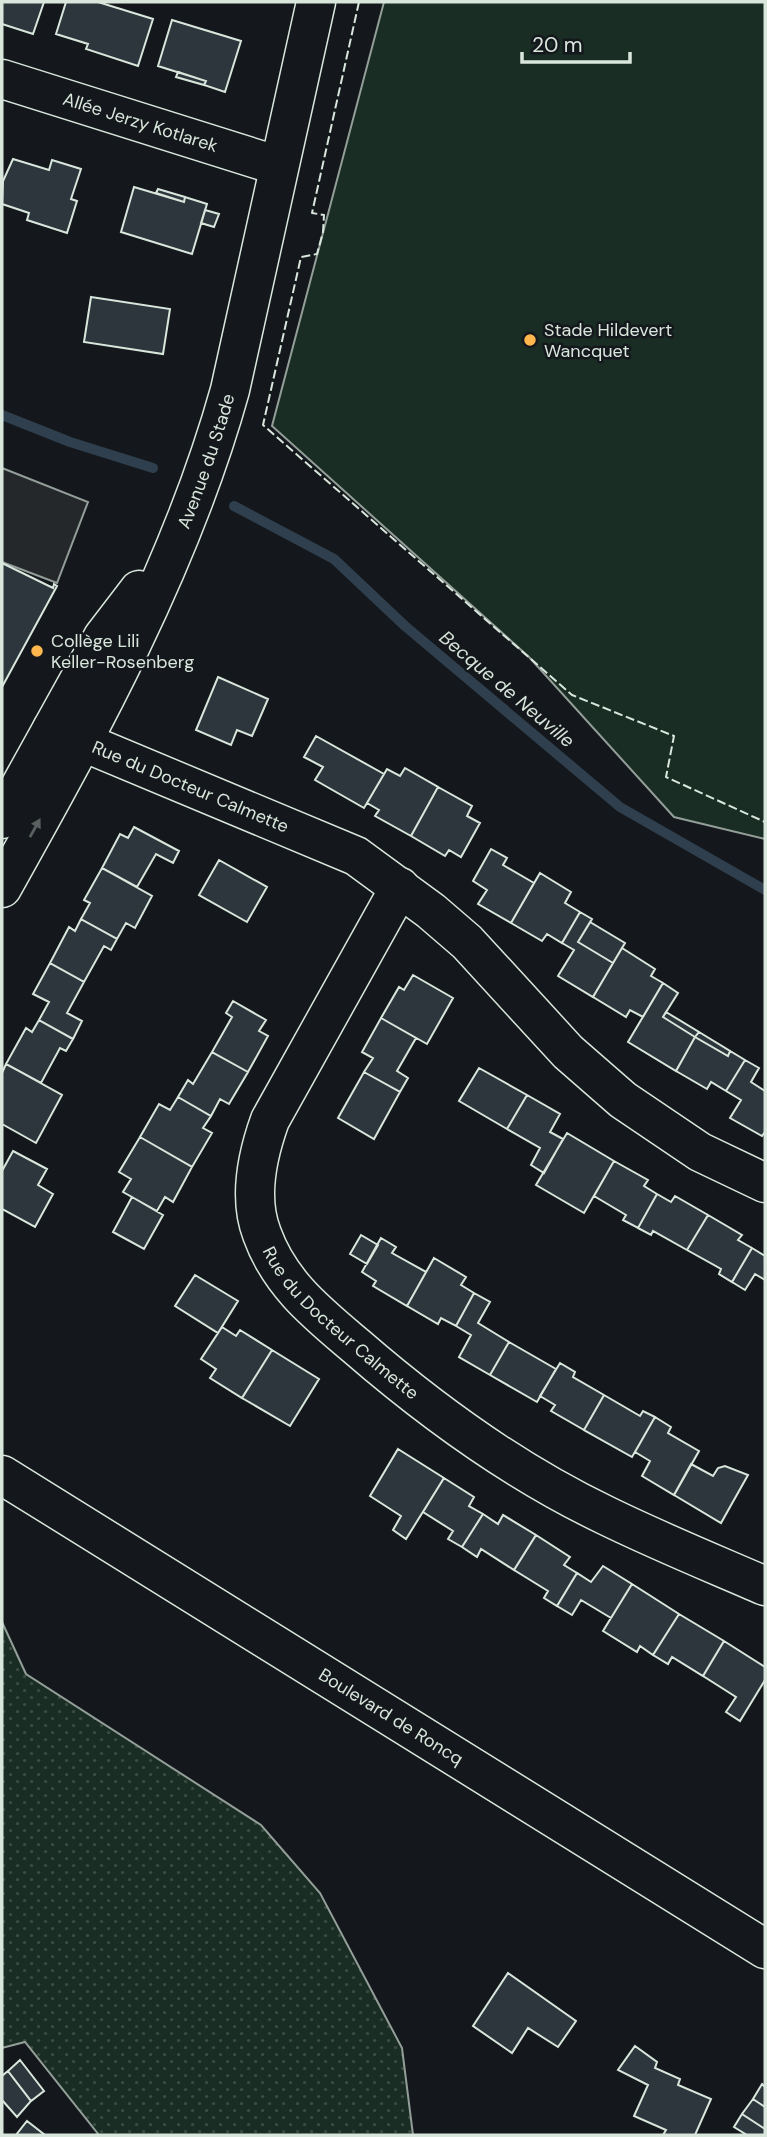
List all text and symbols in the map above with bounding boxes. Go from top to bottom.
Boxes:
scale bar [522,21,630,65]
text: 20 m [532,31,583,59]
street label: Allée Jerzy Kotlarek [60,87,221,158]
place label: Stade Hildevert Wancquet [544,318,672,363]
marker: Stade Hildevert Wancquet [522,332,538,348]
street label: Avenue du Stade [172,391,240,532]
water label: Becque de Neuville [434,625,580,753]
place label: Collège Lili Keller-Rosenberg [51,629,194,674]
marker: Collège Lili Keller-Rosenberg [29,643,45,659]
street label: Rue du Docteur Calmette [88,735,292,839]
one-way arrow [29,818,41,838]
street label: Rue du Docteur Calmette [257,1242,424,1405]
street label: Boulevard de Roncq [314,1663,468,1771]

